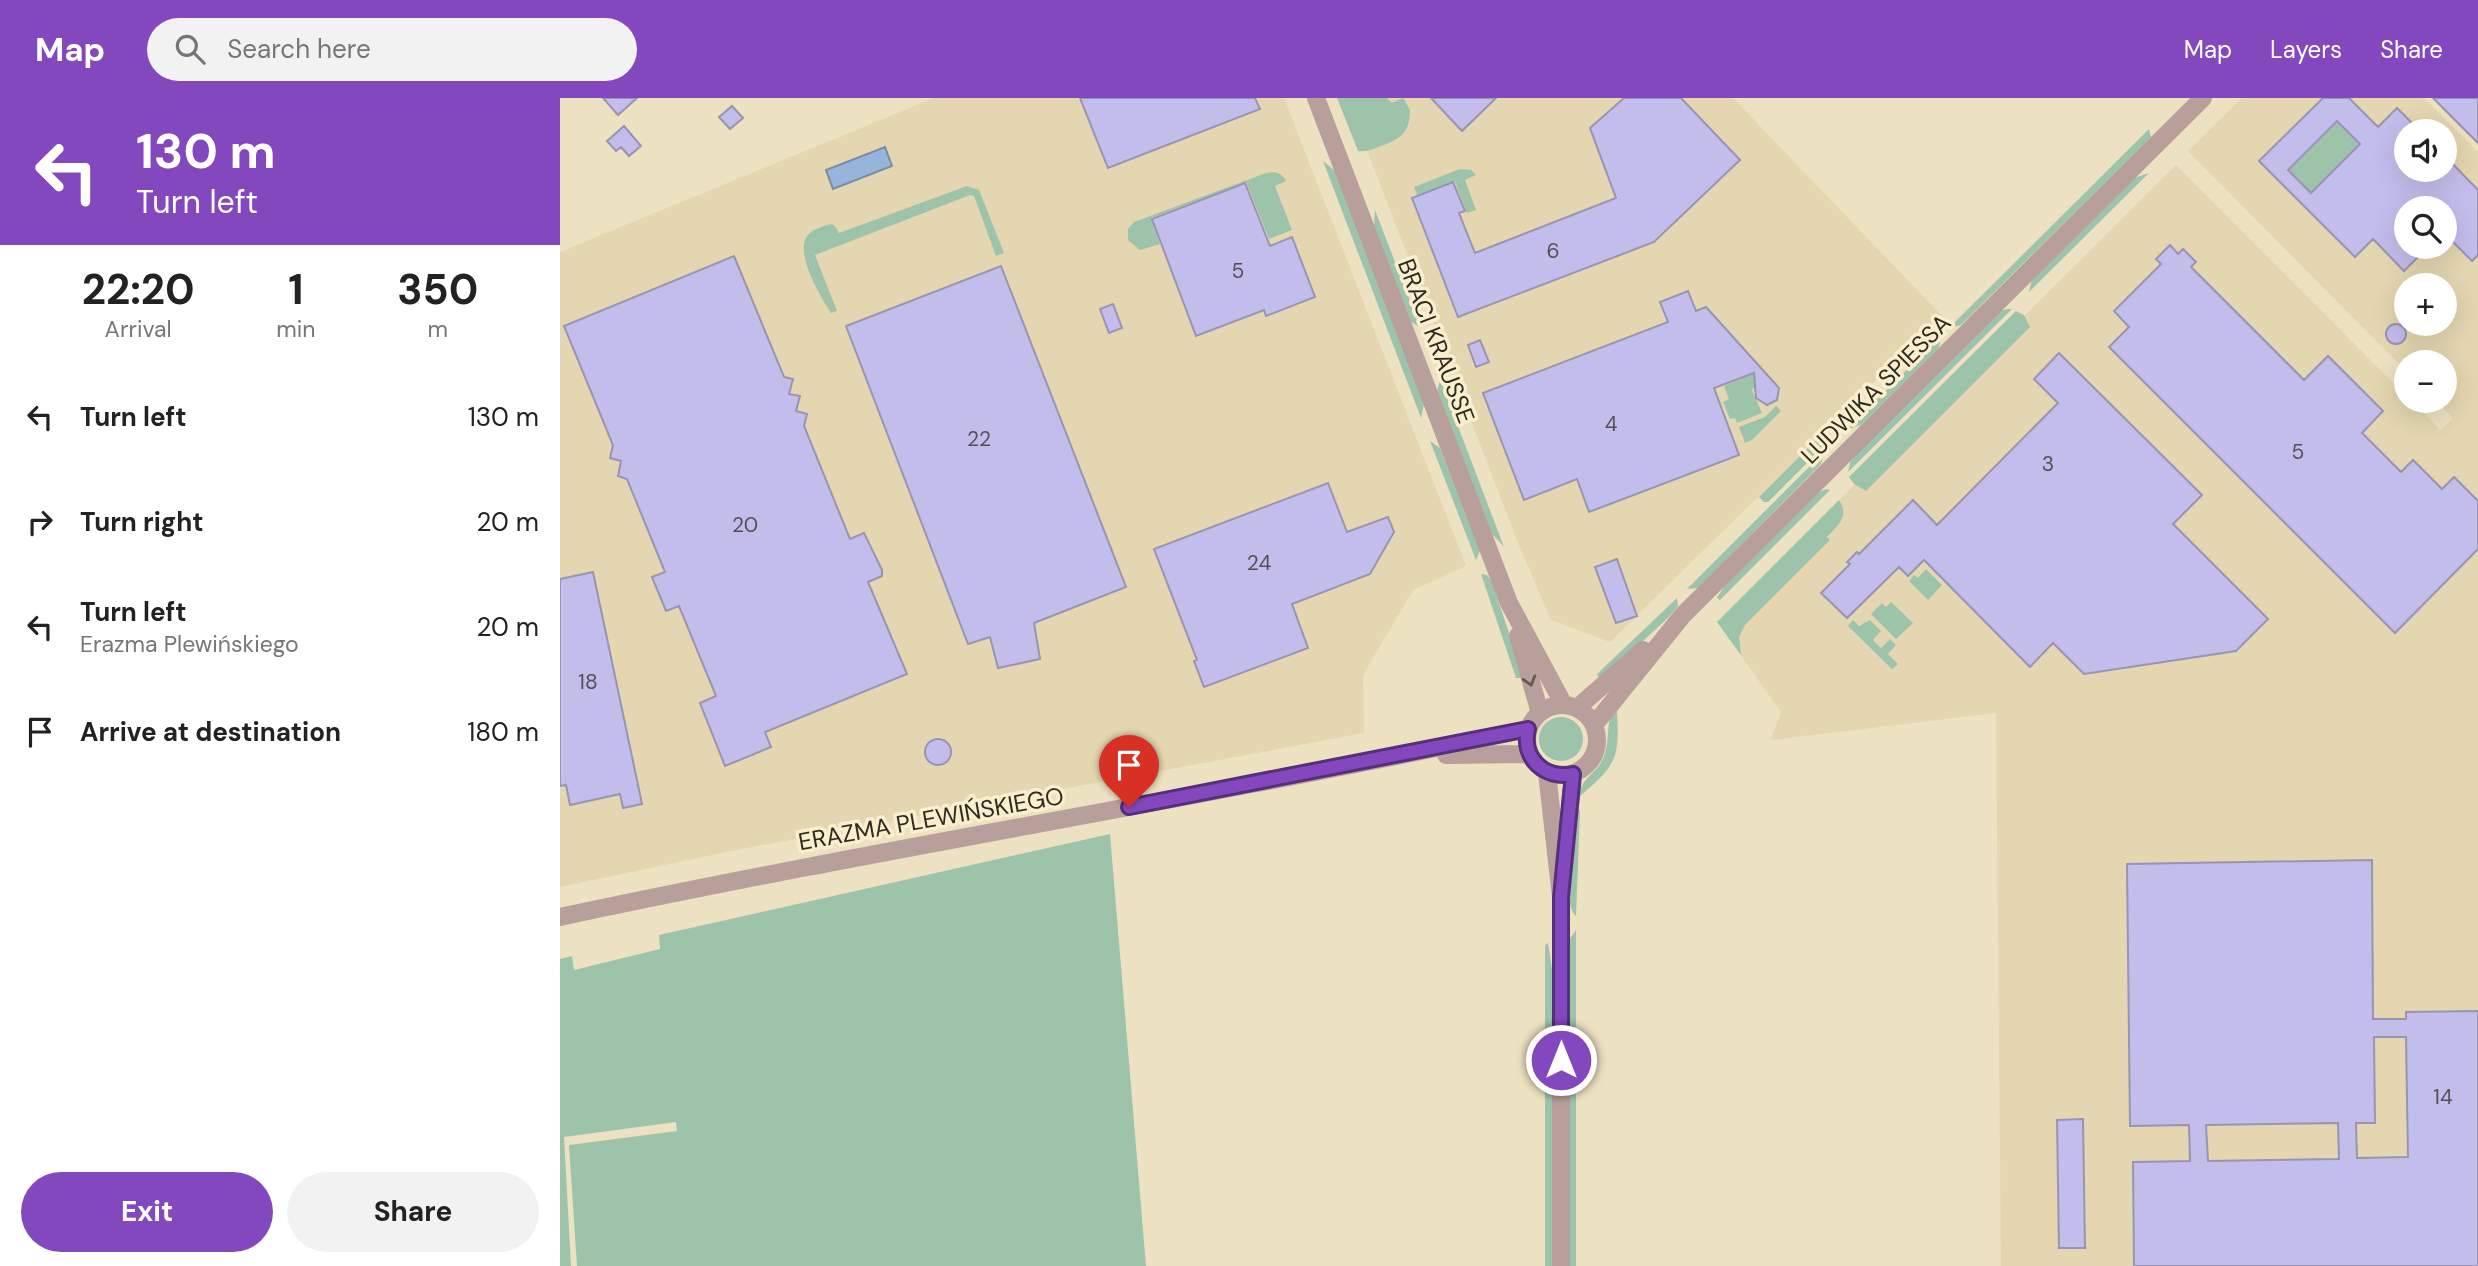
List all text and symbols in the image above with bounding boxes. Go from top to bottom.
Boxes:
search box [147,18,637,81]
text: Map [35,28,105,71]
icon: search [171,30,209,68]
text: Search here [227,32,371,66]
text: Map [2184,34,2232,65]
text: Layers [2270,34,2342,65]
text: Share [2380,34,2443,65]
text: 130 m [136,119,276,183]
map controls [2394,119,2457,413]
button: sound [2394,119,2457,182]
icon: left [21,126,112,217]
text: Turn left [136,181,258,223]
button: search [2394,196,2457,259]
house number: 6 [1546,237,1560,265]
street label: BRACI KRAUSSE [1391,254,1482,427]
house number: 5 [1232,257,1244,285]
text: 22:20 [82,262,195,317]
text: 1 [288,262,303,317]
text: 350 [397,262,478,317]
button: + [2394,273,2457,336]
street label: LUDWIKA SPIESSA [1794,307,1957,470]
text: Arrival [105,314,172,344]
text: min [276,314,315,344]
text: m [427,314,448,344]
button: − [2394,350,2457,413]
icon: left [21,398,59,436]
text: Turn left [80,400,187,434]
text: 130 m [468,400,539,434]
house number: 4 [1605,410,1618,438]
house number: 22 [967,425,991,453]
house number: 5 [2292,438,2304,466]
house number: 3 [2042,450,2054,478]
icon: right [21,503,59,541]
text: Turn right [80,505,204,539]
text: 20 m [476,505,539,539]
house number: 20 [732,511,758,539]
house number: 24 [1247,549,1271,577]
text: Turn left [80,595,187,629]
icon: left [21,608,59,646]
text: 20 m [476,610,539,644]
text: Erazma Plewińskiego [80,629,299,659]
house number: 18 [578,668,598,696]
one-way arrow [1522,675,1537,687]
icon: arrive [21,713,59,751]
text: Arrive at destination [80,715,341,749]
text: 180 m [467,715,539,749]
pin [1099,735,1159,807]
icon: arrive [1110,746,1148,784]
street label: ERAZMA PLEWIŃSKIEGO [796,780,1066,857]
position arrow [1524,1023,1598,1097]
house number: 14 [2433,1083,2453,1111]
button: Exit [21,1172,273,1252]
button: Share [287,1172,539,1252]

